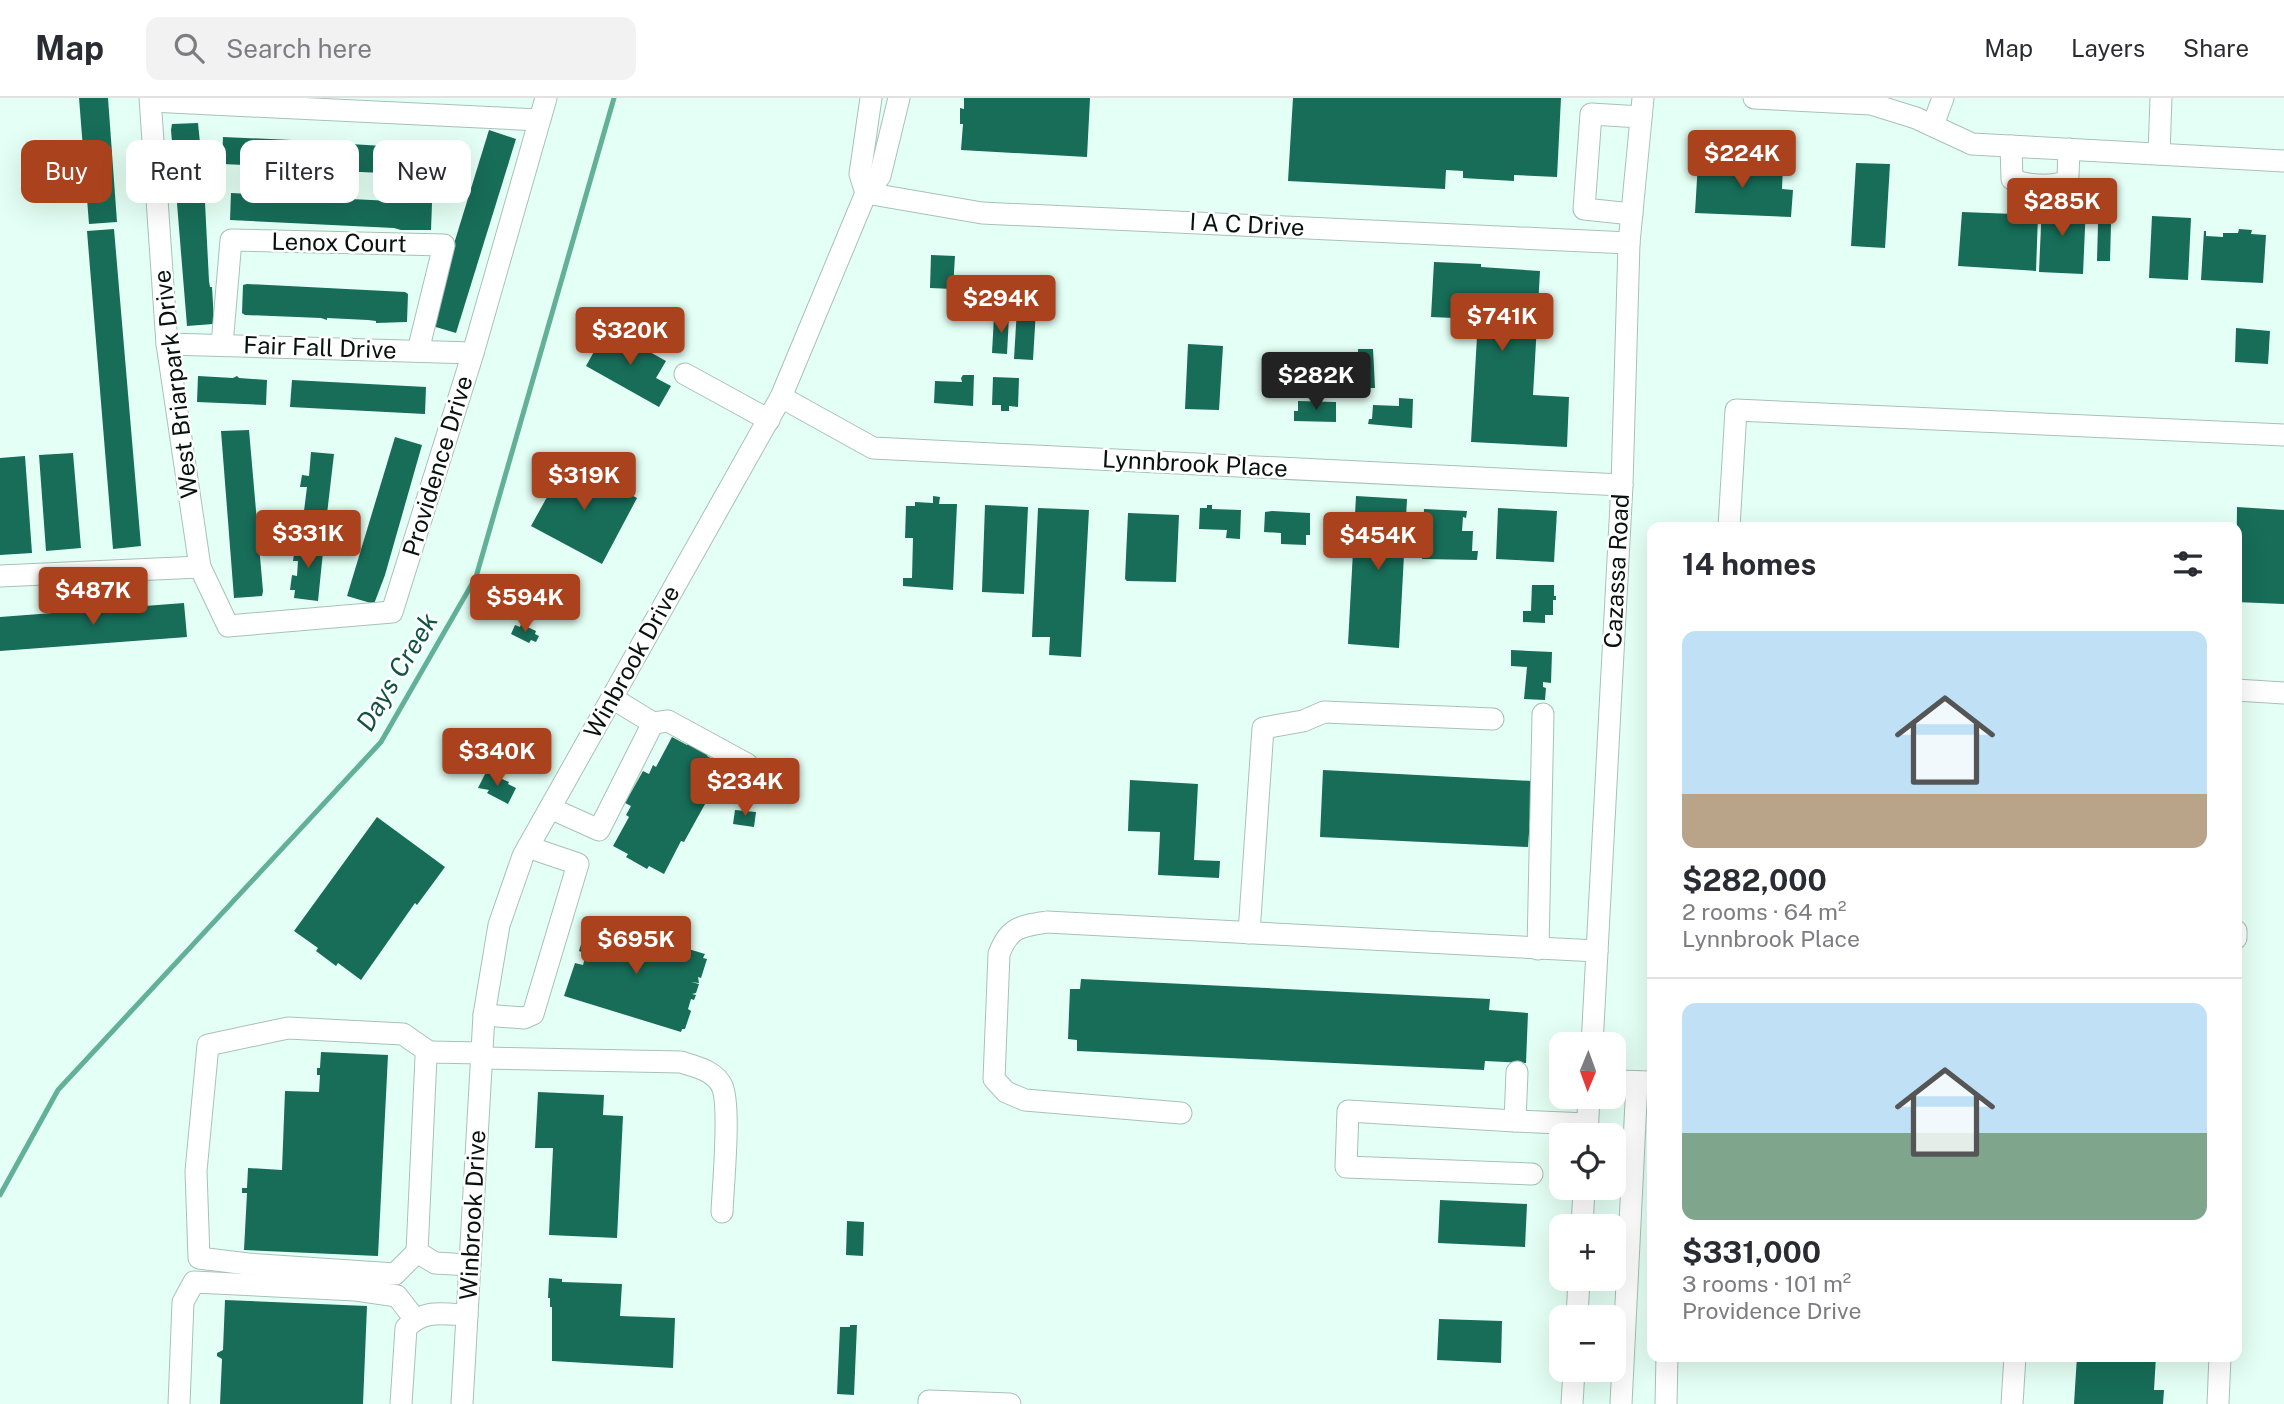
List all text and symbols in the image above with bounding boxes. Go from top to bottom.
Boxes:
search box [146,17,636,80]
text: Map [35,29,104,67]
icon: search [170,29,208,67]
text: Search here [226,33,372,64]
text: Map [1984,34,2033,62]
text: Layers [2071,34,2145,62]
text: Share [2183,34,2249,62]
pin: $224K [1693,130,1791,190]
text: $224K [1704,139,1780,166]
chip: Buy [21,140,112,203]
chip: Rent [126,140,226,203]
chip: Filters [240,140,359,203]
chip: New [373,140,471,203]
pin: $285K [2013,178,2111,238]
text: $285K [2023,187,2101,214]
street label: I A C Drive [1189,207,1305,241]
street label: Lenox Court [271,227,407,257]
street label: West Briarpark Drive [147,268,203,500]
pin: $294K [952,275,1050,335]
text: $294K [963,284,1039,311]
pin: $741K [1453,294,1551,353]
text: $741K [1466,302,1538,329]
pin: $320K [581,308,679,367]
text: $320K [592,316,668,343]
street label: Fair Fall Drive [243,330,397,364]
pin: $282K [1267,352,1365,412]
text: $282K [1278,361,1354,388]
street label: Providence Drive [396,372,478,559]
street label: Lynnbrook Place [1102,444,1289,482]
pin: $319K [535,452,633,512]
text: $319K [548,461,620,488]
street label: Cazassa Road [1598,493,1634,649]
pin: $331K [259,510,357,570]
pin: $454K [1329,512,1427,572]
text: $331K [272,519,344,546]
text: $454K [1339,521,1417,548]
icon: filters [2169,545,2207,583]
text: 14 homes [1682,546,1816,582]
pin: $487K [44,568,142,627]
pin: $594K [476,574,574,634]
text: $487K [55,576,131,603]
street label: Winbrook Drive [578,580,685,743]
text: $594K [486,583,564,610]
water label: Days Creek [349,607,444,736]
icon: home [1882,677,2008,803]
pin: $340K [448,728,546,788]
text: $340K [458,737,536,764]
pin: $234K [696,758,794,818]
text: $234K [706,767,784,794]
text: $282,000 [1682,862,1827,898]
text: 2 rooms · 64 m² [1682,898,1846,925]
pin: $695K [587,916,685,976]
text: $695K [597,925,675,952]
text: Lynnbrook Place [1682,925,1860,952]
north arrow [1549,1032,1626,1110]
map controls [1549,1032,1626,1382]
icon: home [1882,1049,2008,1175]
button: locate [1549,1123,1626,1200]
street label: Winbrook Drive [454,1129,490,1301]
button: + [1549,1214,1626,1291]
text: $331,000 [1682,1234,1821,1270]
text: 3 rooms · 101 m² [1682,1270,1851,1297]
text: Providence Drive [1682,1297,1861,1324]
button: − [1549,1305,1626,1382]

